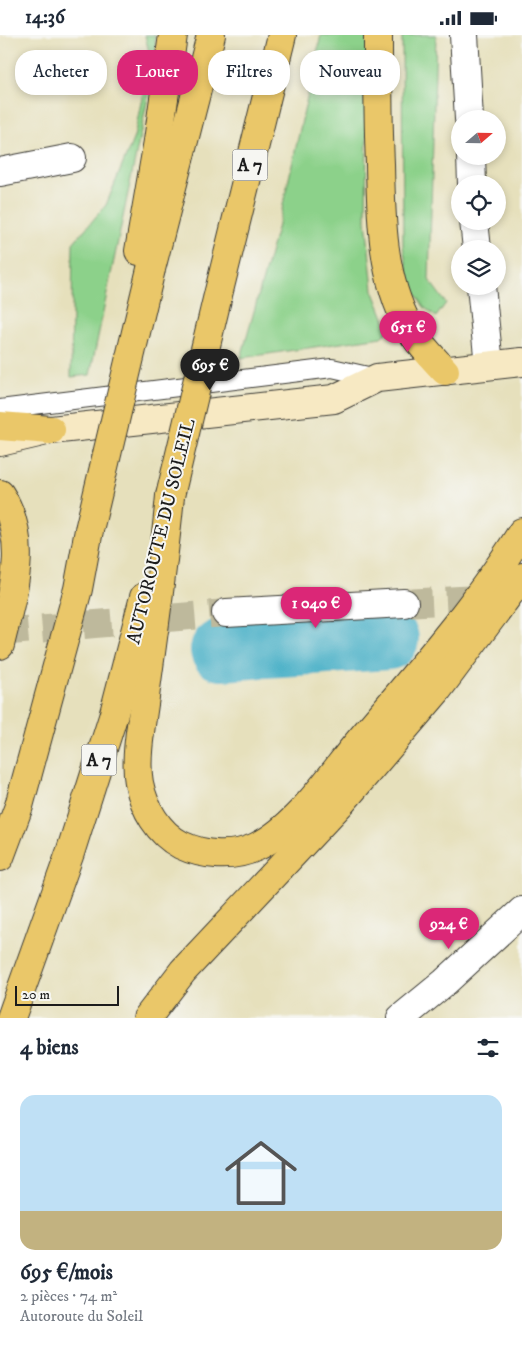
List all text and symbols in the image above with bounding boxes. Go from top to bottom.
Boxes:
text: 14:36 [25,6,65,29]
chip: Acheter [15,50,107,95]
chip: Louer [117,50,198,95]
chip: Filtres [208,50,290,95]
chip: Nouveau [300,50,400,95]
north arrow [451,110,506,165]
map controls [451,110,506,295]
road number: A 7 [232,149,268,181]
button: locate [451,175,506,230]
button: layers [451,240,506,295]
pin: 651 € [373,311,443,353]
text: 651 € [391,317,425,337]
pin: 695 € [175,349,245,391]
text: 695 € [191,355,229,375]
street label: AUTOROUTE DU SOLEIL [122,416,201,646]
pin: 1 040 € [270,587,362,629]
text: 1 040 € [292,593,340,613]
road number: A 7 [82,745,116,775]
pin: 924 € [414,907,484,950]
text: 924 € [430,914,468,934]
scale bar [15,983,119,1006]
text: 20 m [22,986,50,1004]
icon: filters [474,1034,502,1062]
text: 4 biens [20,1035,79,1061]
icon: home [216,1128,306,1218]
text: 695 €/mois [20,1260,113,1286]
text: 2 pièces · 74 m² [20,1286,117,1306]
text: Autoroute du Soleil [20,1306,143,1326]

